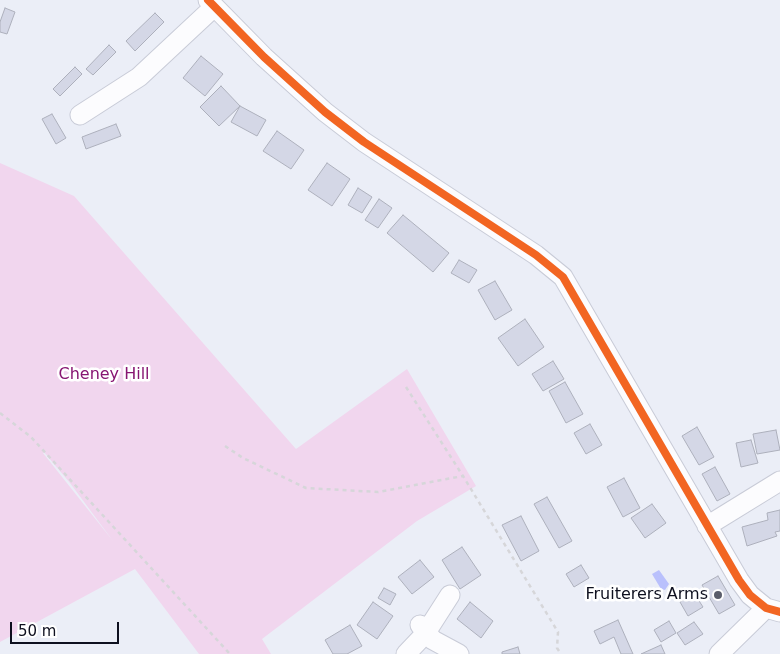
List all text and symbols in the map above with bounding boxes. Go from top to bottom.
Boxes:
park label: Cheney Hill [58,365,150,385]
place label: Fruiterers Arms [585,585,708,605]
marker: Fruiterers Arms [712,589,724,601]
scale bar [12,612,121,644]
text: 50 m [18,622,56,640]

